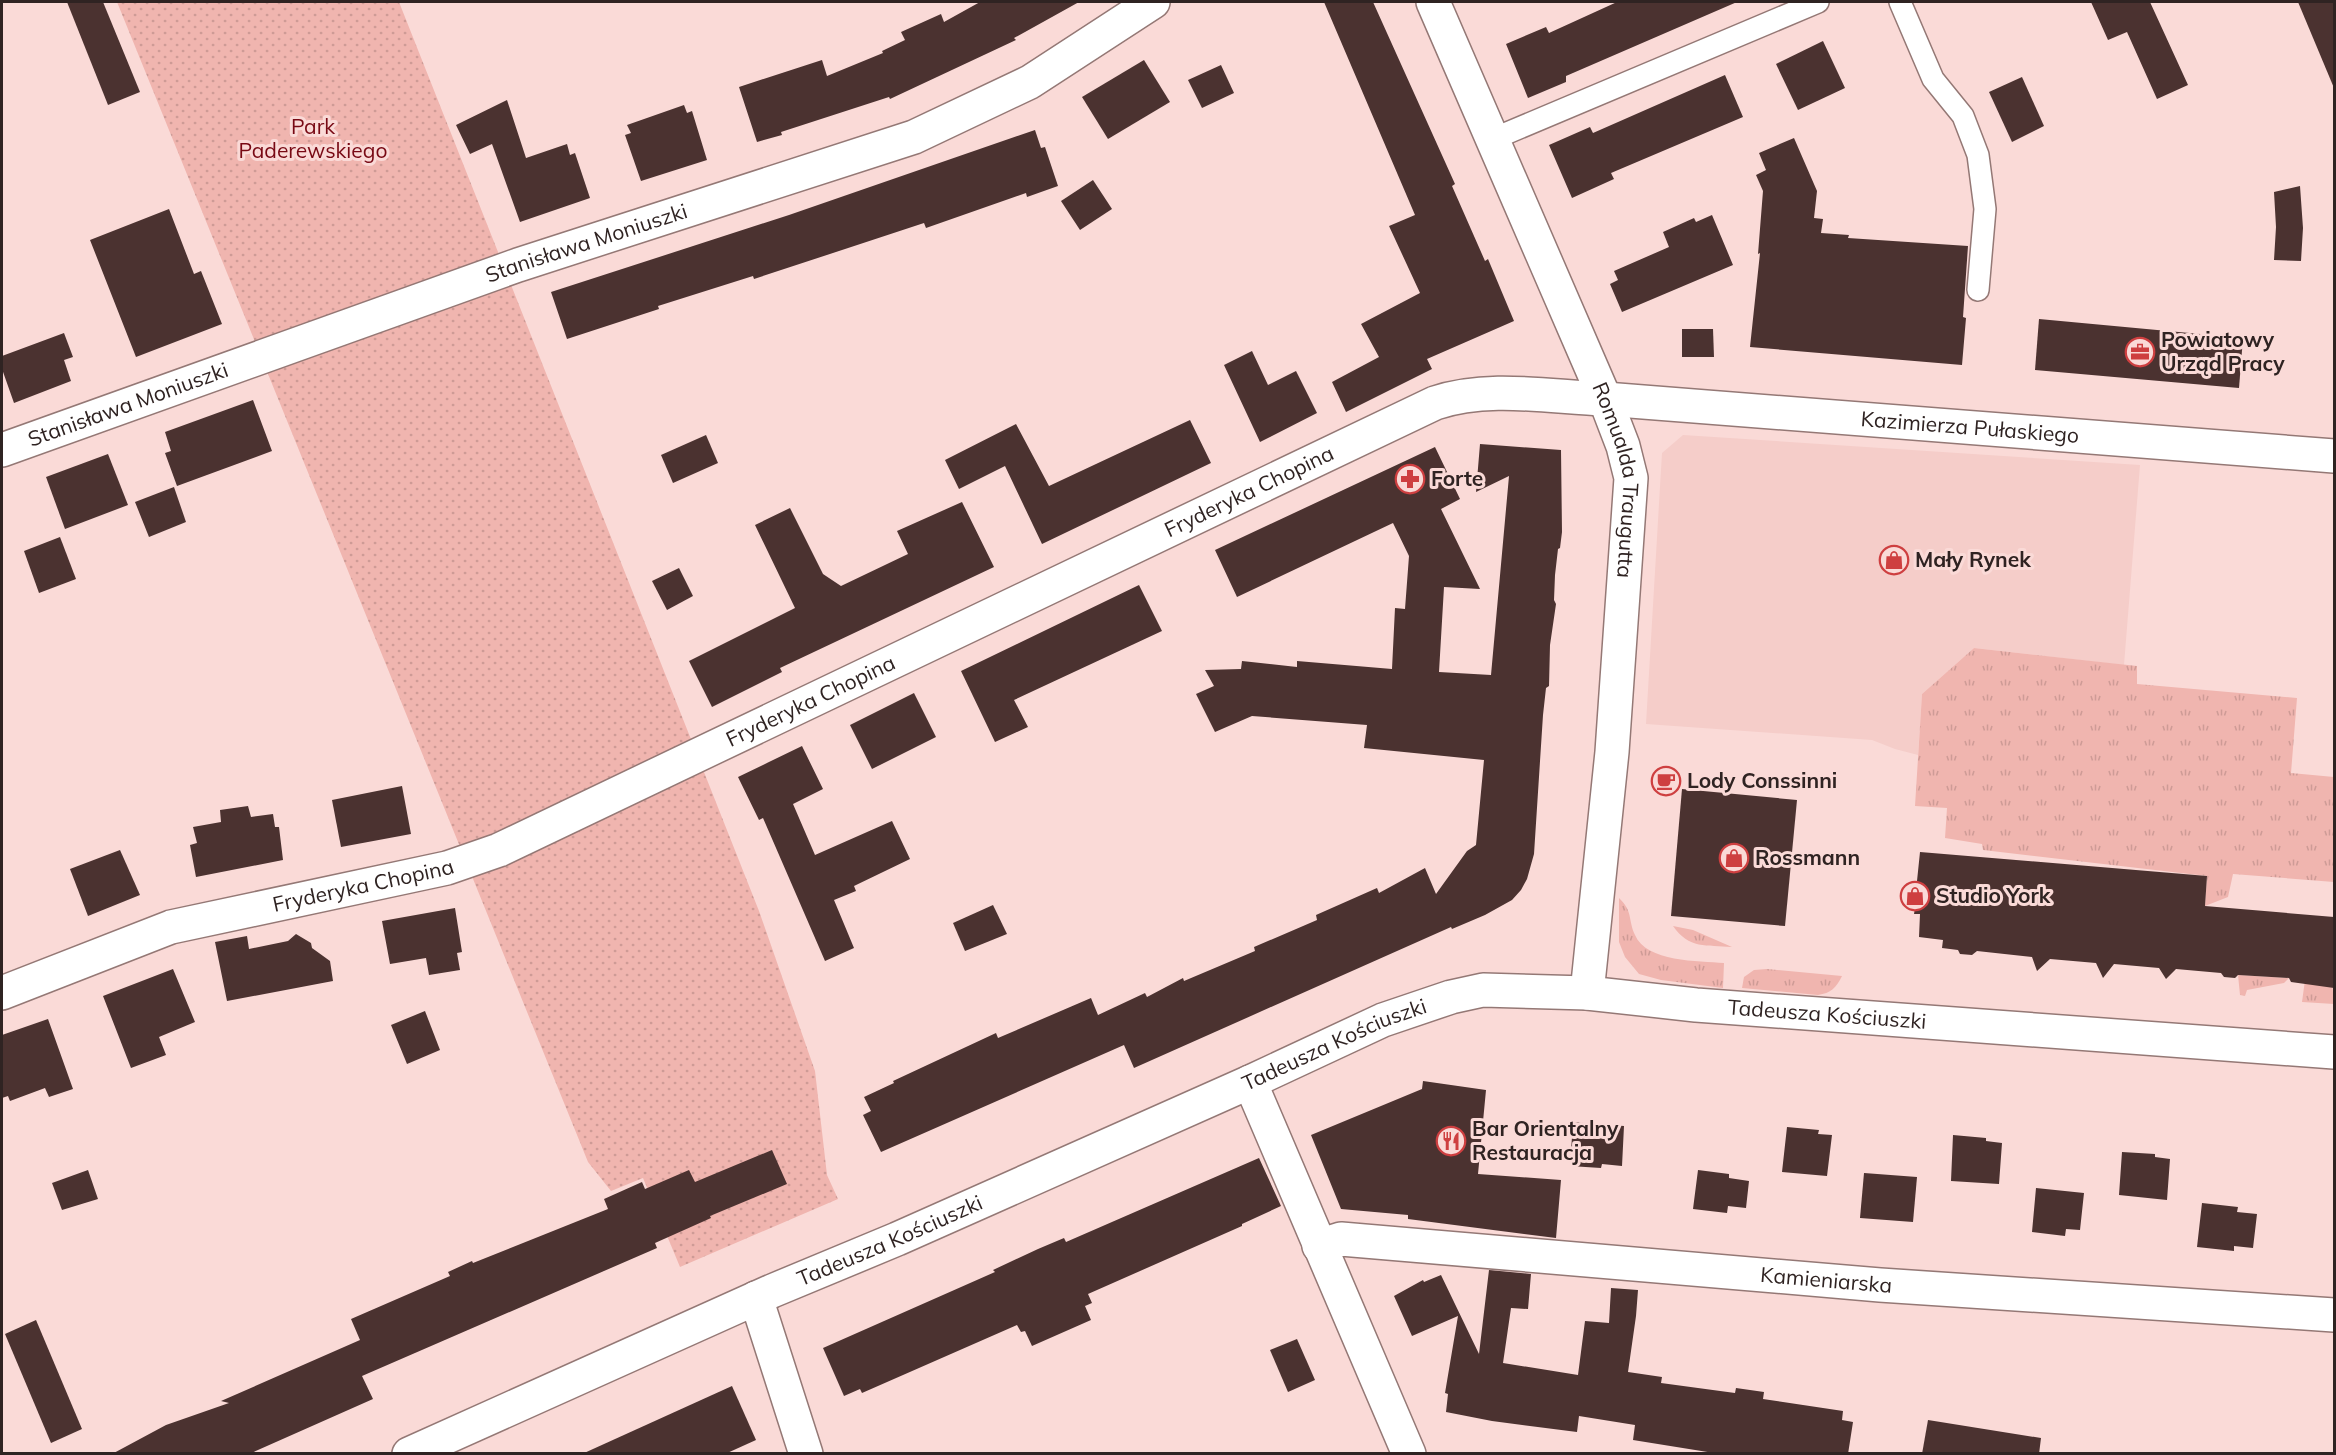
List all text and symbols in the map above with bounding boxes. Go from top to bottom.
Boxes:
park label: Park Paderewskiego [239,113,387,163]
street label: Stanisława Moniuszki [482,197,690,288]
place label: Powiatowy Urząd Pracy [2161,326,2285,376]
office icon: Powiatowy Urząd Pracy [2124,336,2156,368]
street label: Stanisława Moniuszki [24,356,231,452]
street label: Romualda Traugutta [1587,378,1645,579]
street label: Kazimierza Pułaskiego [1860,405,2080,448]
street label: Fryderyka Chopina [1160,439,1338,542]
pharmacy icon: Forte [1394,463,1426,495]
place label: Forte [1431,465,1483,491]
shop icon: Mały Rynek [1878,544,1910,576]
place label: Mały Rynek [1915,546,2031,572]
street label: Fryderyka Chopina [721,649,899,752]
cafe icon: Lody Conssinni [1650,765,1682,797]
place label: Lody Conssinni [1687,767,1837,793]
shop icon: Rossmann [1718,842,1750,874]
place label: Rossmann [1755,844,1860,870]
street label: Fryderyka Chopina [270,853,457,917]
shop icon: Studio York [1899,880,1931,912]
place label: Studio York [1936,882,2051,908]
street label: Tadeusza Kościuszki [1238,992,1430,1096]
street label: Tadeusza Kościuszki [1727,993,1927,1034]
place label: Bar Orientalny Restauracja [1472,1115,1619,1165]
restaurant icon: Bar Orientalny Restauracja [1435,1125,1467,1157]
street label: Tadeusza Kościuszki [793,1189,986,1291]
street label: Kamieniarska [1759,1261,1893,1298]

